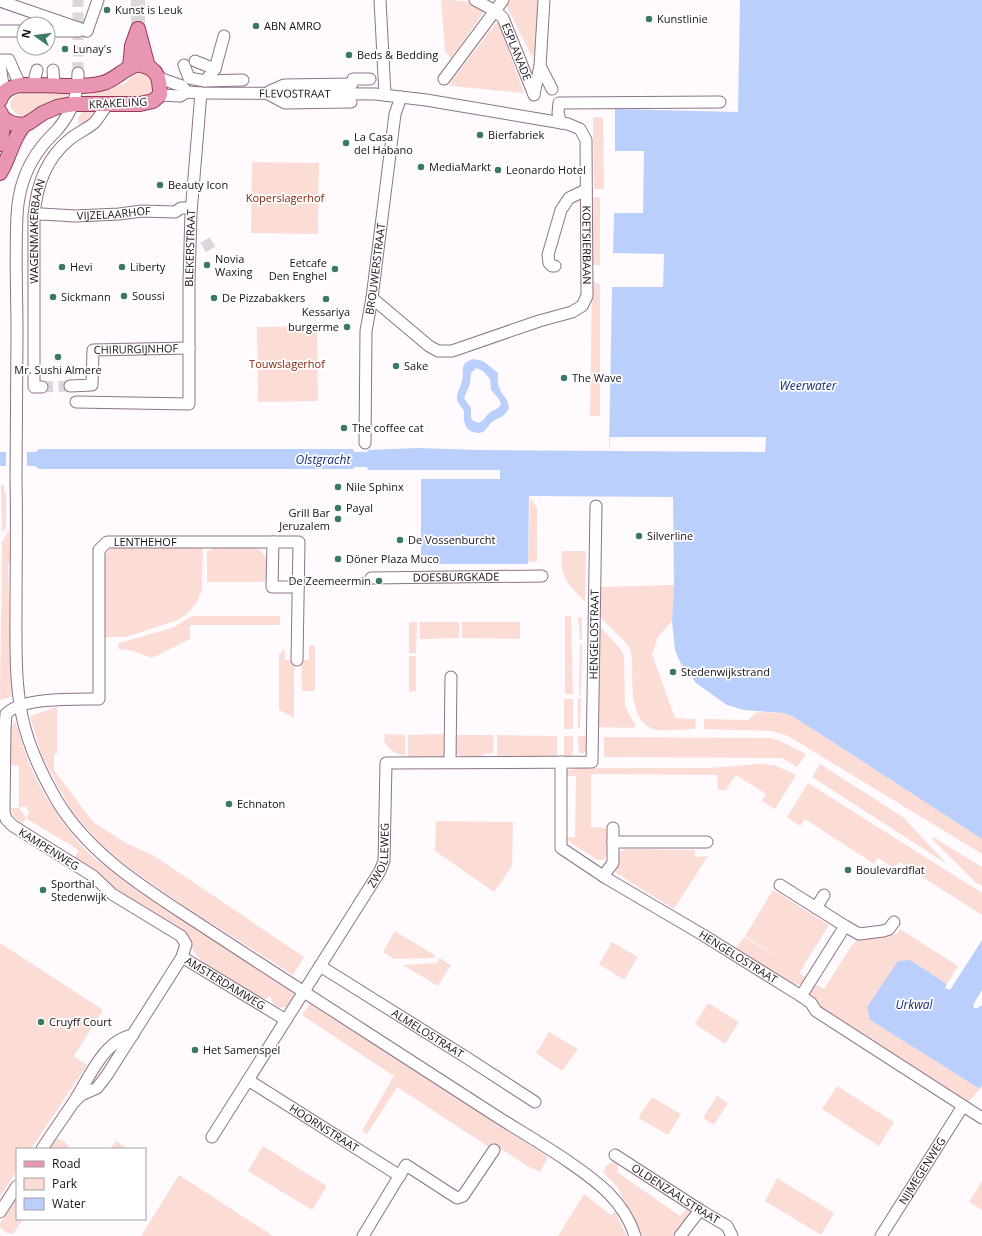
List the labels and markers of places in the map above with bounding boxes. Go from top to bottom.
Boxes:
place label: Kunst is Leuk [115,2,183,17]
marker: Kunst is Leuk [102,5,112,15]
place label: Kunstlinie [657,11,708,26]
marker: Kunstlinie [644,14,654,24]
place label: ABN AMRO [264,18,321,33]
marker: ABN AMRO [251,21,261,31]
place label: Lunay's [73,41,112,56]
marker: Lunay's [60,44,70,54]
place label: Beds & Bedding [357,47,438,62]
marker: Beds & Bedding [344,50,354,60]
place label: Bierfabriek [488,127,545,142]
place label: La Casa del Habano [354,129,413,157]
marker: Bierfabriek [475,130,485,140]
marker: La Casa del Habano [341,138,351,148]
place label: MediaMarkt [429,159,491,174]
marker: MediaMarkt [416,162,426,172]
place label: Leonardo Hotel [506,162,586,177]
marker: Leonardo Hotel [493,165,503,175]
place label: Beauty Icon [168,177,228,192]
marker: Beauty Icon [155,180,165,190]
place label: Novia Waxing [215,251,253,279]
place label: Eetcafe Den Enghel [269,255,327,283]
place label: Hevi [70,259,93,274]
place label: Liberty [130,259,166,274]
marker: Novia Waxing [202,260,212,270]
marker: Hevi [57,262,67,272]
marker: Liberty [117,262,127,272]
marker: Eetcafe Den Enghel [330,264,340,274]
place label: Soussi [132,288,165,303]
place label: Sickmann [61,289,111,304]
place label: De Pizzabakkers [222,290,305,305]
marker: Soussi [119,291,129,301]
marker: Sickmann [48,292,58,302]
marker: De Pizzabakkers [209,293,219,303]
marker: Kessariya [321,294,331,304]
place label: Kessariya [302,304,350,319]
place label: burgerme [288,319,339,334]
marker: burgerme [342,322,352,332]
marker: Mr. Sushi Almere [53,352,63,362]
place label: Sake [404,358,428,373]
marker: Sake [391,361,401,371]
place label: Mr. Sushi Almere [14,362,102,377]
place label: The Wave [572,370,622,385]
marker: The Wave [559,373,569,383]
place label: The coffee cat [352,420,424,435]
marker: The coffee cat [339,423,349,433]
place label: Nile Sphinx [346,479,404,494]
marker: Nile Sphinx [333,482,343,492]
place label: Payal [346,500,373,515]
marker: Payal [333,503,343,513]
place label: Grill Bar Jeruzalem [278,505,330,533]
marker: Grill Bar Jeruzalem [333,514,343,524]
place label: Silverline [647,528,693,543]
marker: Silverline [634,531,644,541]
place label: De Vossenburcht [408,532,496,547]
marker: De Vossenburcht [395,535,405,545]
place label: Döner Plaza Muco [346,551,439,566]
marker: Döner Plaza Muco [333,554,343,564]
place label: De Zeemeermin [289,573,371,588]
marker: De Zeemeermin [374,576,384,586]
place label: Stedenwijkstrand [681,664,770,679]
marker: Stedenwijkstrand [668,667,678,677]
place label: Echnaton [237,796,285,811]
marker: Echnaton [224,799,234,809]
place label: Boulevardflat [856,862,925,877]
marker: Boulevardflat [843,865,853,875]
place label: Sporthal Stedenwijk [51,876,107,904]
marker: Sporthal Stedenwijk [38,885,48,895]
place label: Cruyff Court [49,1014,112,1029]
marker: Cruyff Court [36,1017,46,1027]
place label: Het Samenspel [203,1042,280,1057]
marker: Het Samenspel [190,1045,200,1055]

